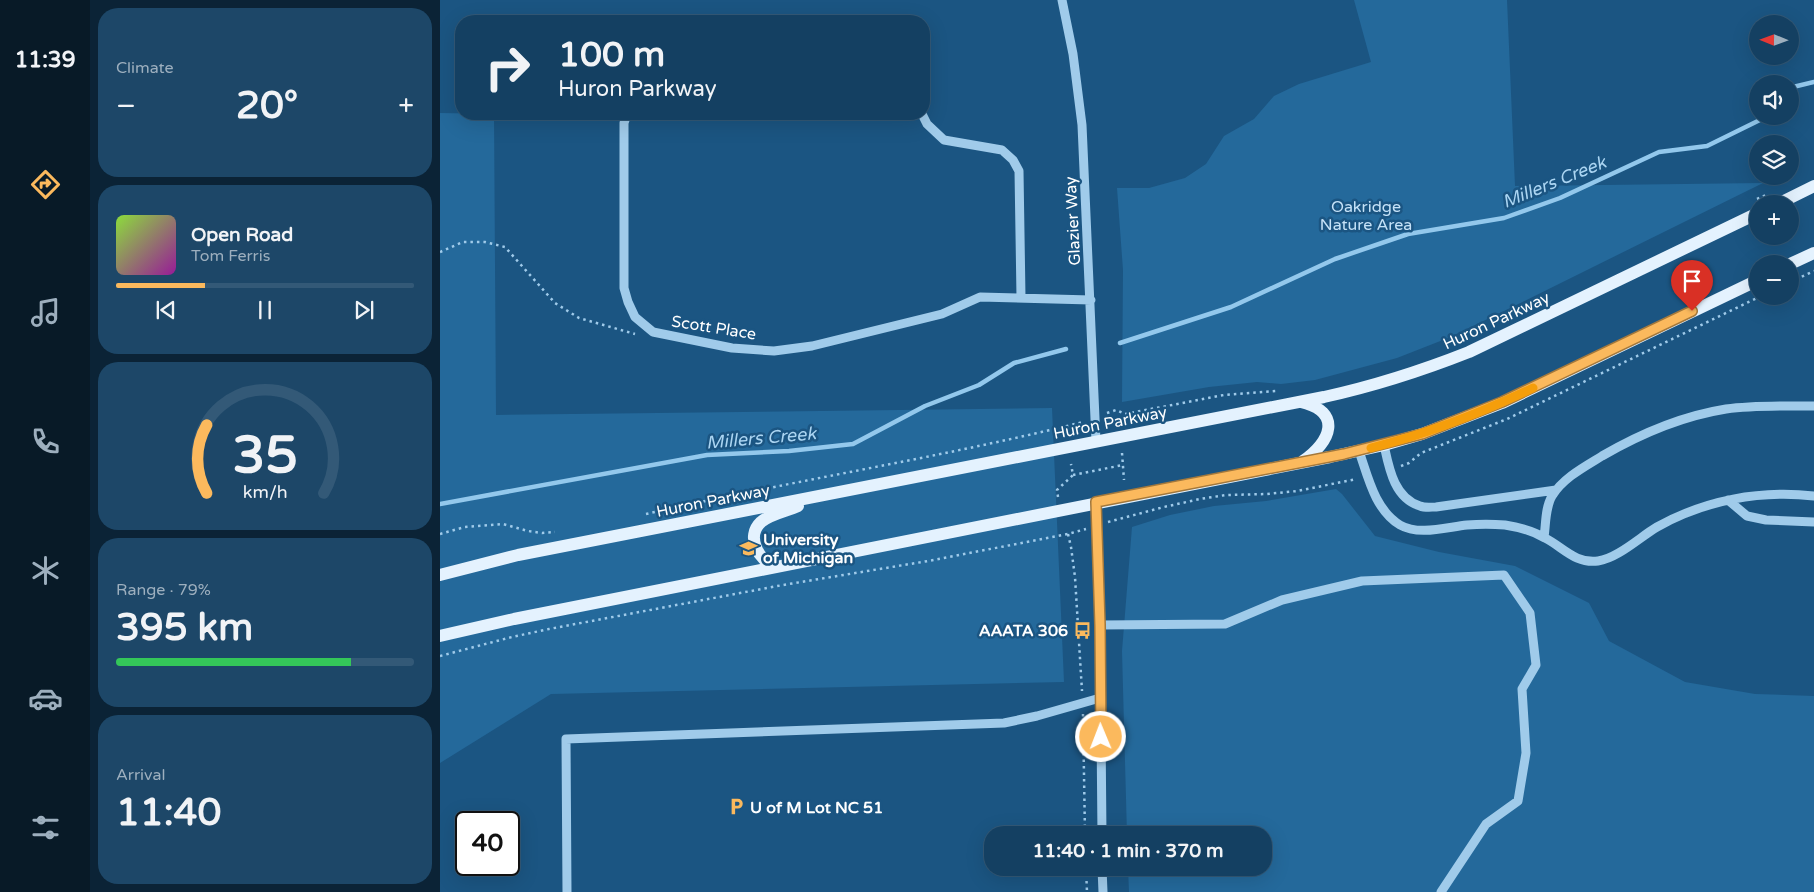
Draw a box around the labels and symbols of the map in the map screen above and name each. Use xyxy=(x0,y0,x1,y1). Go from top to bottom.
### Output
north arrow xyxy=(1749,15,1799,65)
water label: Millers Creek xyxy=(1499,151,1610,213)
street label: Glazier Way xyxy=(1061,175,1085,266)
park label: Oakridge Nature Area xyxy=(1320,197,1412,235)
pin xyxy=(1671,260,1713,311)
street label: Huron Parkway xyxy=(1440,287,1553,354)
street label: Scott Place xyxy=(670,311,758,345)
street label: Huron Parkway xyxy=(1052,402,1169,444)
water label: Millers Creek xyxy=(705,422,818,454)
street label: Huron Parkway xyxy=(655,480,772,522)
place label: University of Michigan xyxy=(763,530,853,568)
school or university icon: University of Michigan xyxy=(739,538,759,558)
bus stop icon: AAATA 306 xyxy=(1072,620,1092,640)
place label: AAATA 306 xyxy=(979,621,1068,641)
position arrow xyxy=(1074,710,1126,762)
parking icon: U of M Lot NC 51 xyxy=(726,797,746,817)
place label: U of M Lot NC 51 xyxy=(750,798,883,818)
speed limit sign: 40 xyxy=(455,811,520,876)

